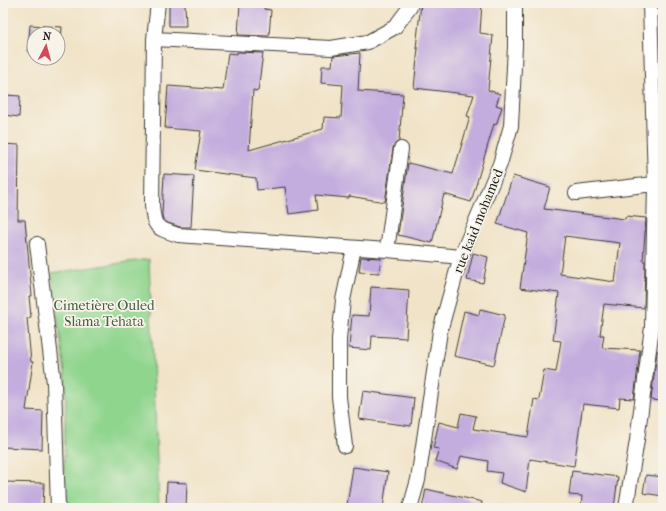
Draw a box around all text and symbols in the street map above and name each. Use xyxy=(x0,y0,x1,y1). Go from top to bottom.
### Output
north arrow xyxy=(26,26,66,66)
text: N xyxy=(42,30,52,44)
street label: rue kaid mohamed xyxy=(449,166,507,276)
park label: Cimetière Ouled Slama Tehata xyxy=(53,297,155,330)

